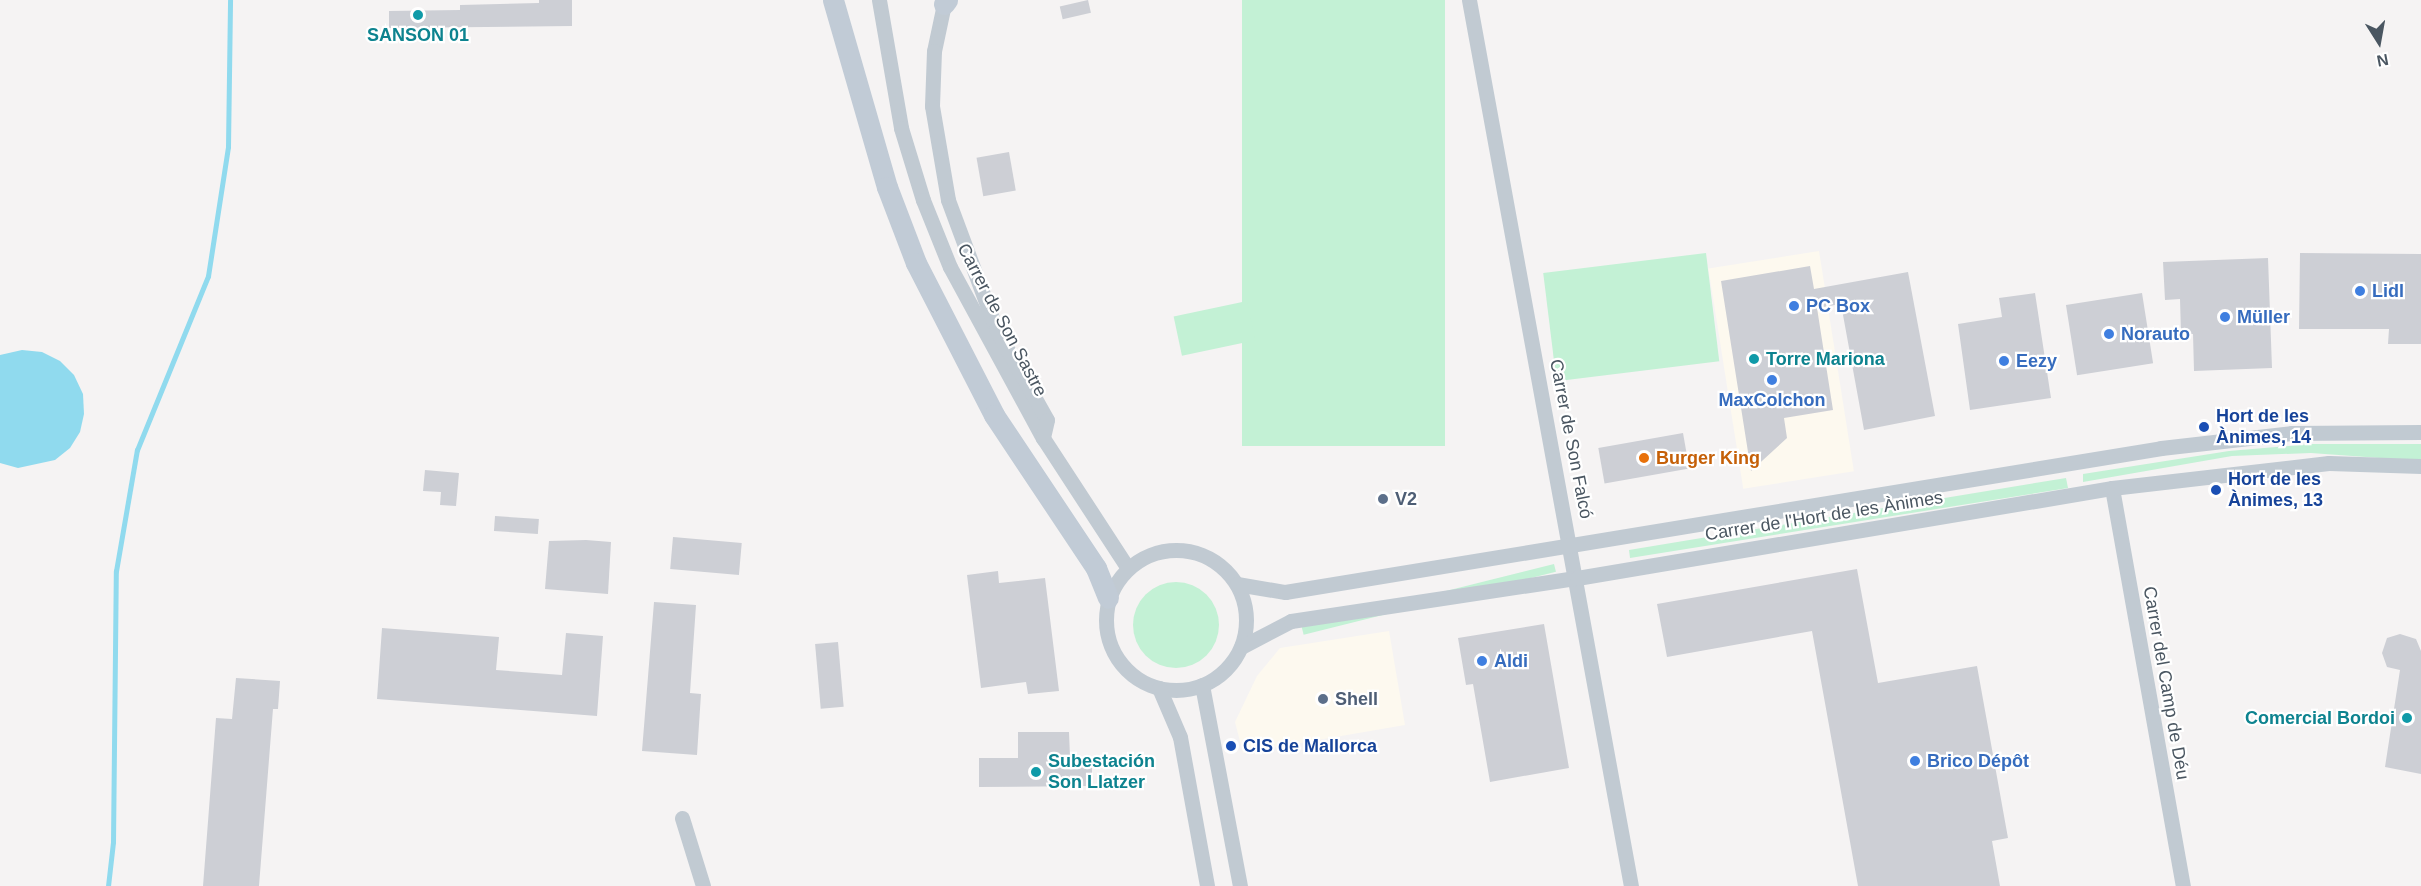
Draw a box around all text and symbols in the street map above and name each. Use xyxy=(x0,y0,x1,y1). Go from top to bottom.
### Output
marker: SANSON 01 xyxy=(411,8,425,22)
north arrow xyxy=(2349,12,2409,72)
place label: SANSON 01 xyxy=(367,24,469,46)
text: N xyxy=(2375,51,2390,70)
street label: Carrer de Son Sastre xyxy=(953,240,1051,400)
place label: Lidl xyxy=(2372,280,2404,302)
marker: Lidl xyxy=(2353,284,2367,298)
place label: PC Box xyxy=(1806,295,1870,317)
marker: PC Box xyxy=(1787,299,1801,313)
place label: Müller xyxy=(2237,306,2290,328)
marker: Müller xyxy=(2218,310,2232,324)
place label: Norauto xyxy=(2121,323,2190,345)
marker: Norauto xyxy=(2102,327,2116,341)
place label: Torre Mariona xyxy=(1766,348,1885,370)
place label: Eezy xyxy=(2016,350,2057,372)
marker: Torre Mariona xyxy=(1747,352,1761,366)
marker: Eezy xyxy=(1997,354,2011,368)
street label: Carrer de Son Falcó xyxy=(1545,357,1597,521)
marker: MaxColchon xyxy=(1765,373,1779,387)
place label: MaxColchon xyxy=(1718,389,1826,411)
place label: Hort de les Ànimes, 14 xyxy=(2216,406,2311,448)
marker: Hort de les Ànimes, 14 xyxy=(2197,420,2211,434)
place label: Burger King xyxy=(1656,447,1760,469)
marker: Burger King xyxy=(1637,451,1651,465)
place label: Hort de les Ànimes, 13 xyxy=(2228,469,2323,512)
marker: Hort de les Ànimes, 13 xyxy=(2209,483,2223,497)
street label: Carrer de l'Hort de les Ànimes xyxy=(1704,487,1944,545)
place label: V2 xyxy=(1395,488,1417,510)
marker: V2 xyxy=(1376,492,1390,506)
street label: Carrer del Camp de Déu xyxy=(2138,585,2194,781)
place label: Aldi xyxy=(1494,650,1528,672)
marker: Aldi xyxy=(1475,654,1489,668)
place label: Shell xyxy=(1335,688,1378,710)
marker: Shell xyxy=(1316,692,1330,706)
place label: Comercial Bordoi xyxy=(2245,707,2395,729)
marker: Comercial Bordoi xyxy=(2400,711,2414,725)
place label: CIS de Mallorca xyxy=(1243,735,1377,757)
marker: CIS de Mallorca xyxy=(1224,739,1238,753)
place label: Brico Dépôt xyxy=(1927,750,2029,772)
place label: Subestación Son Llatzer xyxy=(1048,751,1155,794)
marker: Brico Dépôt xyxy=(1908,754,1922,768)
marker: Subestación Son Llatzer xyxy=(1029,765,1043,779)

